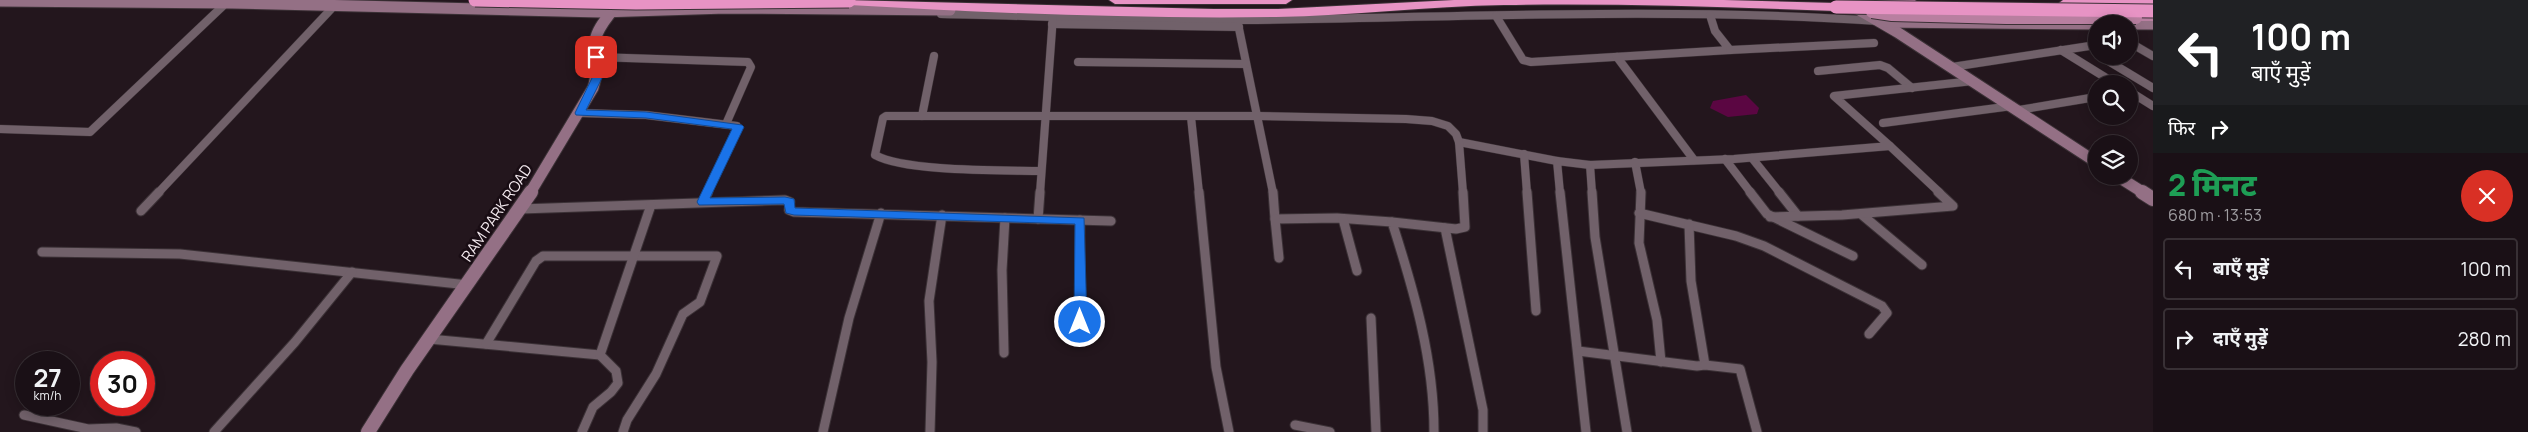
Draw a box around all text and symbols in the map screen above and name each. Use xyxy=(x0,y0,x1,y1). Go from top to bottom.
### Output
text: 100 m xyxy=(2251,13,2351,61)
map controls xyxy=(2088,15,2138,185)
button: sound xyxy=(2088,15,2138,65)
icon: left xyxy=(2168,20,2233,85)
pin xyxy=(575,36,617,78)
icon: arrive xyxy=(582,43,610,71)
text: बाएँ मुड़ें xyxy=(2251,58,2311,88)
button: search xyxy=(2088,75,2138,125)
text: फिर xyxy=(2168,115,2195,141)
icon: right xyxy=(2205,115,2233,143)
button: layers xyxy=(2088,135,2138,185)
street label: RAM PARK ROAD xyxy=(456,160,537,265)
text: 2 मिनट xyxy=(2168,164,2257,205)
button: close xyxy=(2461,170,2513,222)
text: 680 m · 13:53 xyxy=(2168,204,2262,226)
icon: left xyxy=(2170,255,2198,283)
text: बाएँ मुड़ें xyxy=(2213,255,2269,281)
text: 100 m xyxy=(2460,256,2511,282)
position arrow xyxy=(1053,295,1105,347)
icon: right xyxy=(2170,325,2198,353)
text: दाएँ मुड़ें xyxy=(2213,325,2268,351)
text: 280 m xyxy=(2458,326,2511,352)
speed limit sign: 30 xyxy=(90,351,155,416)
text: 27 xyxy=(33,360,62,395)
text: km/h xyxy=(34,387,61,404)

